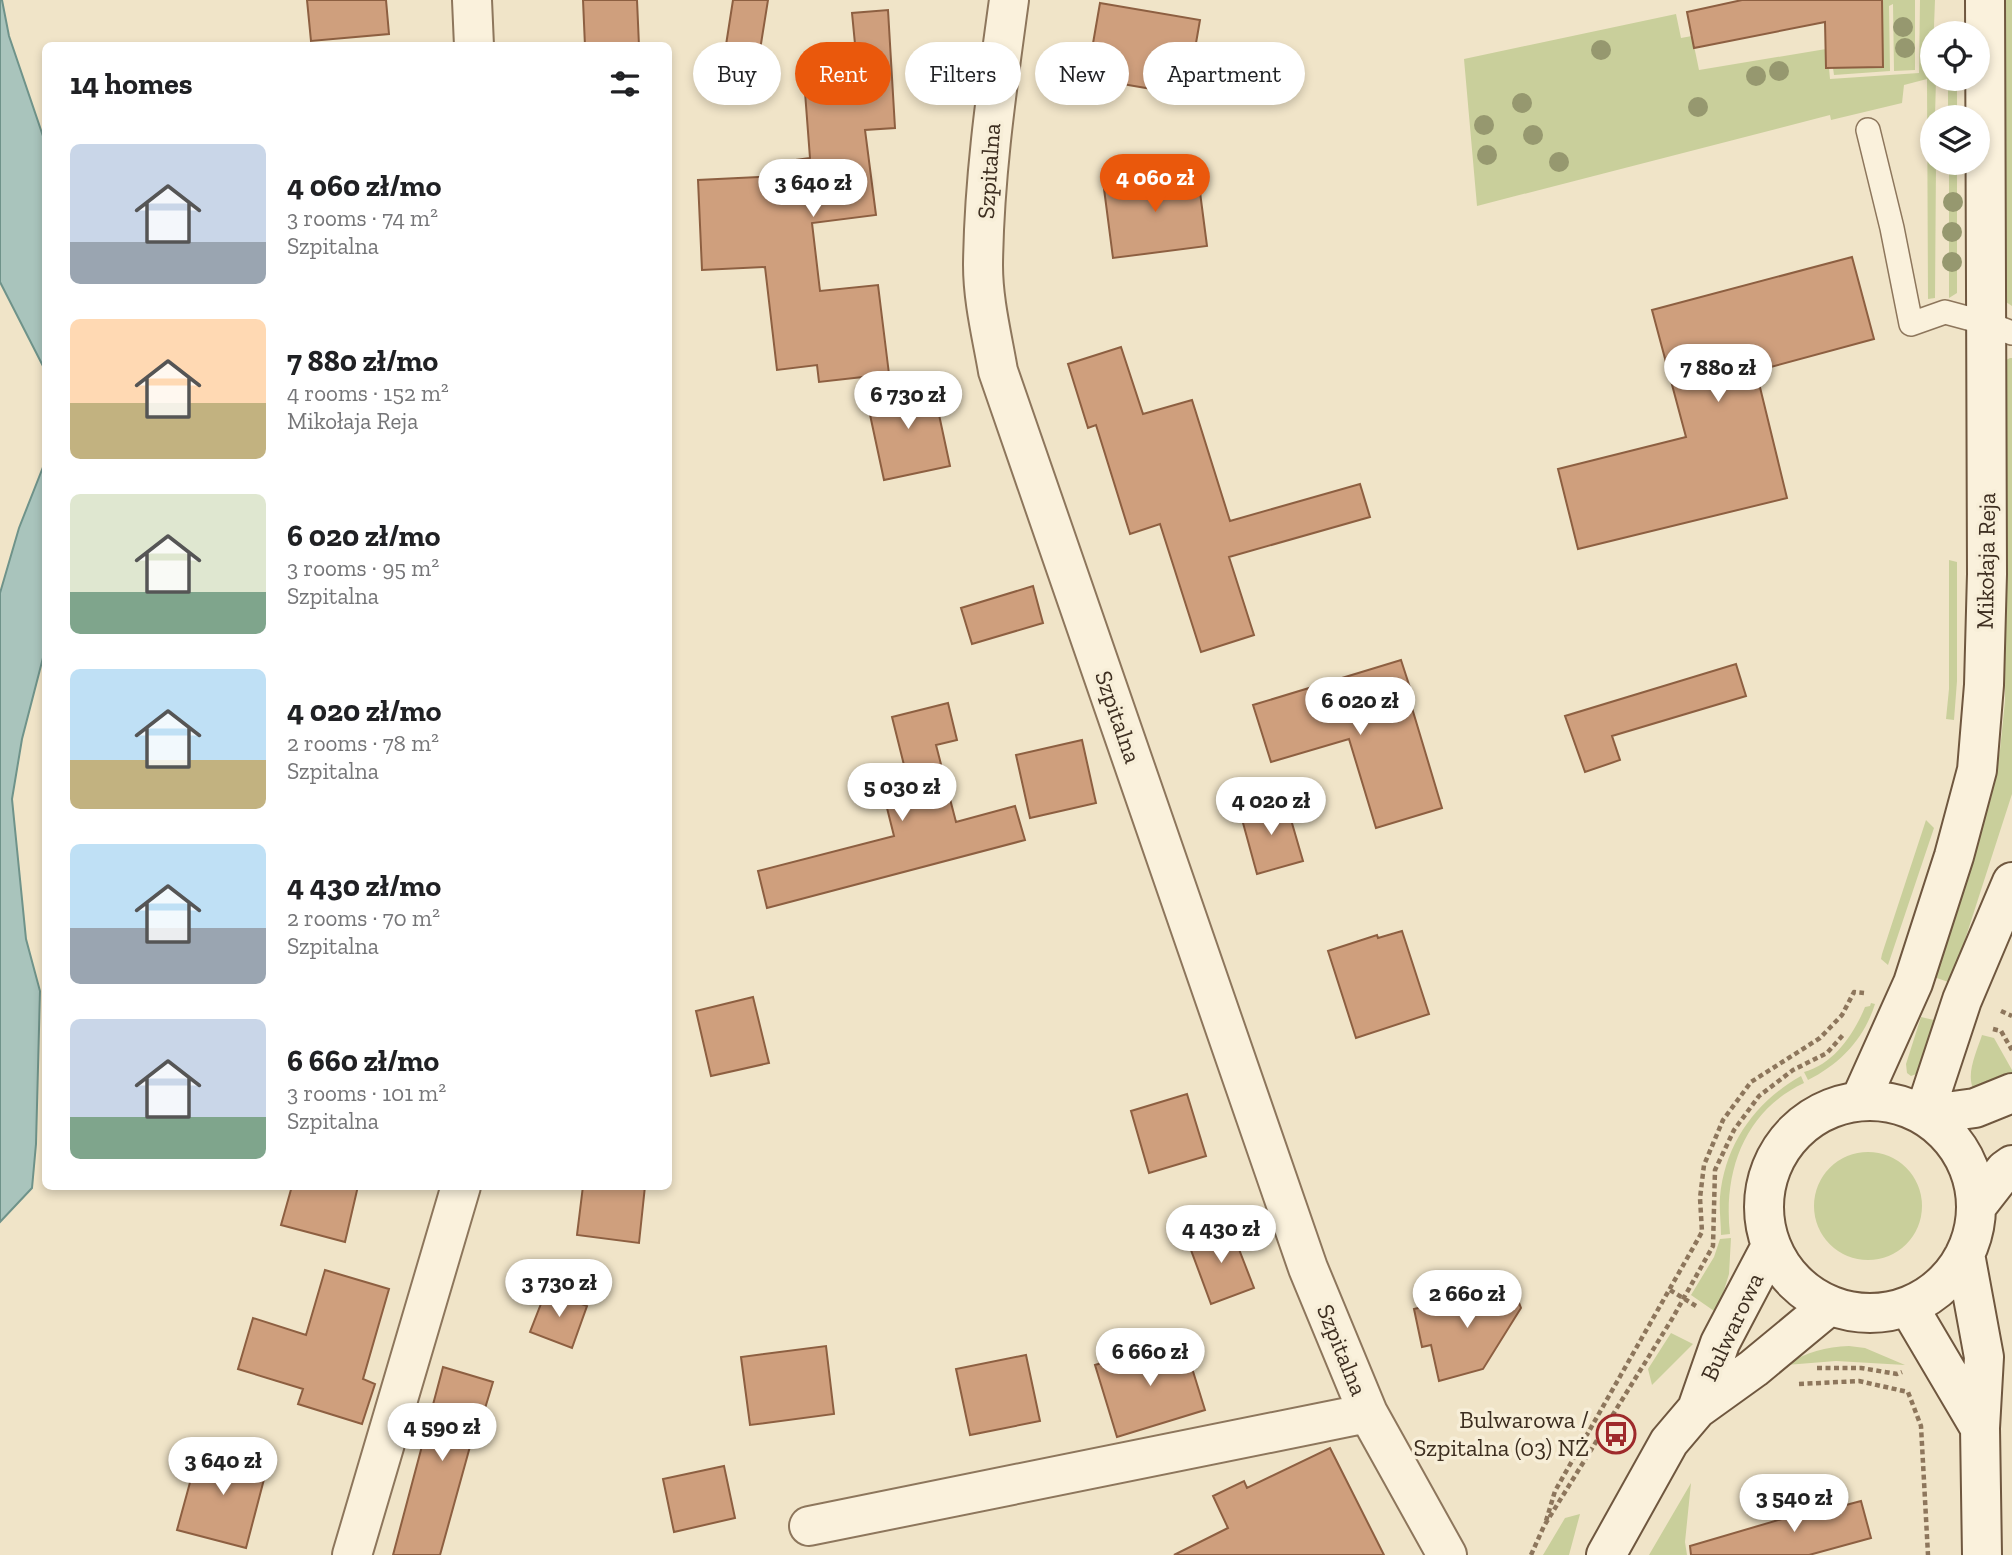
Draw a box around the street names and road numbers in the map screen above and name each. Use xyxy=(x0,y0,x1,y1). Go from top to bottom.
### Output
street label: Szpitalna xyxy=(971,122,1006,220)
street label: Mikołaja Reja xyxy=(1970,492,2001,630)
street label: Szpitalna xyxy=(1089,667,1148,767)
street label: Bulwarowa xyxy=(1694,1268,1769,1386)
street label: Szpitalna xyxy=(1311,1300,1374,1400)

